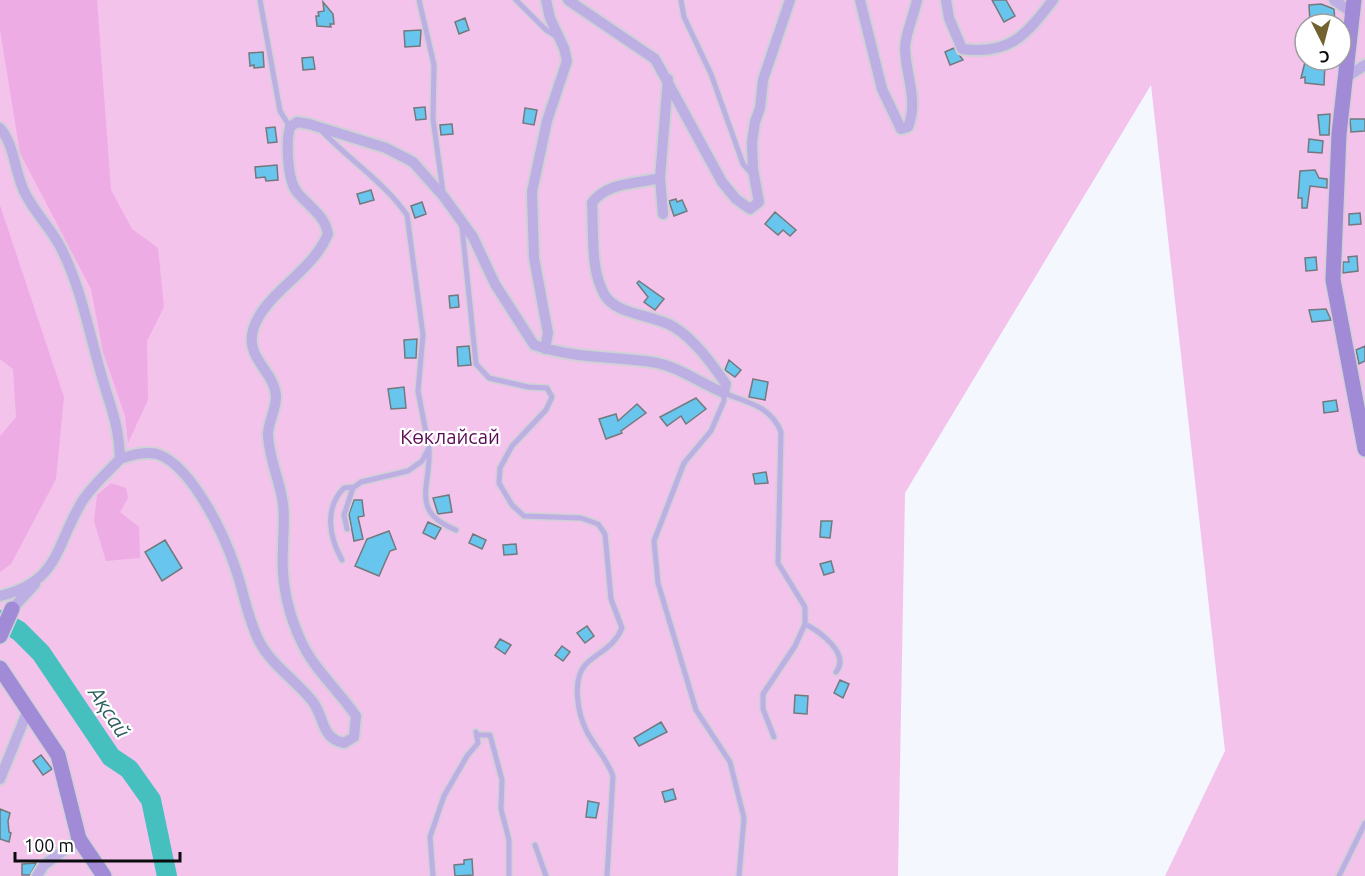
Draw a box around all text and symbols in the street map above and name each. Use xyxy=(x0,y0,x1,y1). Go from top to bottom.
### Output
north arrow xyxy=(1293,12,1353,72)
text: С xyxy=(1319,47,1331,66)
park label: Көклайсай xyxy=(400,425,500,448)
water label: Ақсай xyxy=(84,681,136,742)
scale bar xyxy=(15,825,180,863)
text: 100 m xyxy=(24,835,74,855)

